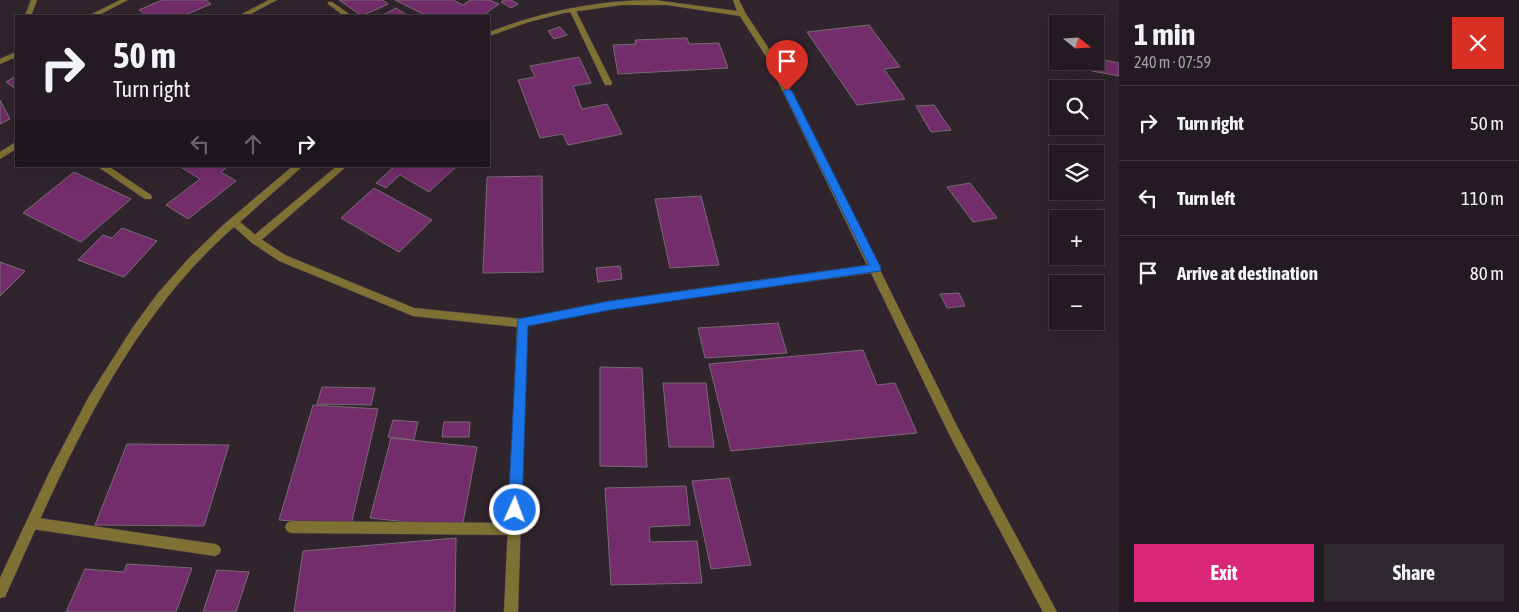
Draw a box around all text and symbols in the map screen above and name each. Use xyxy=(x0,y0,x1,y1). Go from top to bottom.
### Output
north arrow xyxy=(1049,15,1104,70)
map controls xyxy=(1049,15,1104,330)
text: 1 min xyxy=(1134,17,1195,51)
button: close xyxy=(1452,17,1504,69)
icon: right xyxy=(30,35,95,100)
text: 50 m xyxy=(113,35,176,75)
pin xyxy=(766,40,808,91)
icon: arrive xyxy=(773,47,801,75)
text: 240 m · 07:59 xyxy=(1134,53,1211,71)
text: Turn right xyxy=(113,76,190,102)
button: search xyxy=(1049,80,1104,135)
icon: right xyxy=(1134,109,1162,137)
text: Turn right xyxy=(1177,112,1244,134)
text: 50 m xyxy=(1470,112,1504,134)
icon: left xyxy=(186,130,214,158)
icon: ahead xyxy=(239,130,267,158)
icon: right xyxy=(292,130,320,158)
button: layers xyxy=(1049,145,1104,200)
icon: left xyxy=(1134,184,1162,212)
text: Turn left xyxy=(1177,187,1235,209)
text: 110 m xyxy=(1461,187,1504,209)
button: + xyxy=(1049,210,1104,265)
icon: arrive xyxy=(1134,259,1162,287)
text: Arrive at destination xyxy=(1177,262,1318,284)
text: 80 m xyxy=(1470,262,1504,284)
button: − xyxy=(1049,275,1104,330)
position arrow xyxy=(488,483,540,535)
button: Exit xyxy=(1134,544,1314,602)
button: Share xyxy=(1324,544,1504,602)

